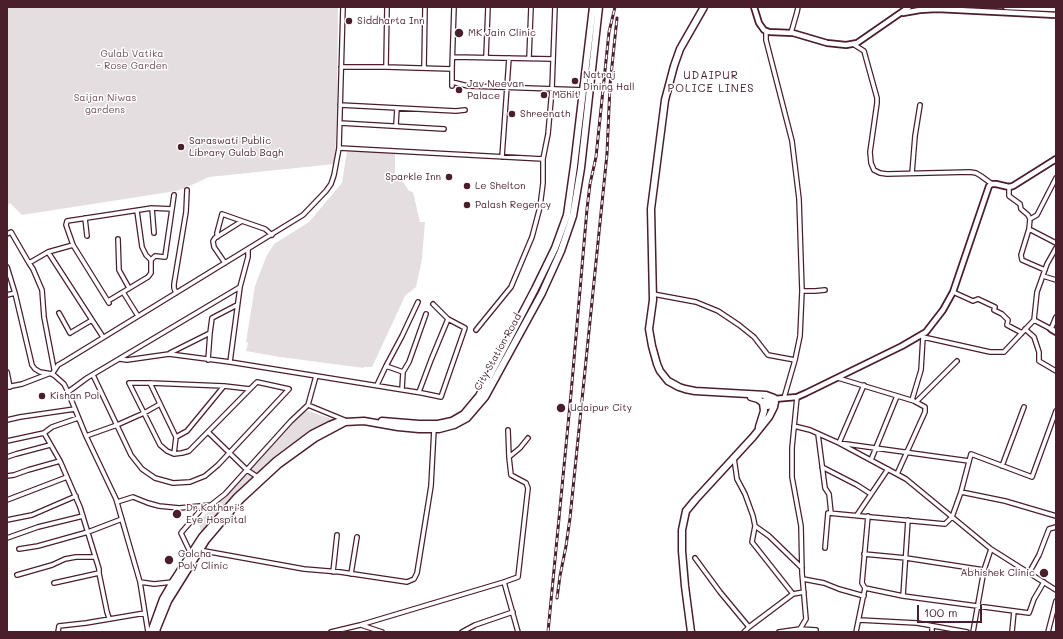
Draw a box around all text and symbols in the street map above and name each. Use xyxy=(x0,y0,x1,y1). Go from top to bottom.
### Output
place label: Siddharta Inn xyxy=(357,15,425,27)
marker: Siddharta Inn xyxy=(344,16,354,26)
marker: MK Jain Clinic xyxy=(453,27,465,39)
place label: MK Jain Clinic xyxy=(468,27,536,39)
park label: Gulab Vatika - Rose Garden xyxy=(97,48,167,72)
place label: Natraj Dining Hall xyxy=(583,69,634,92)
district label: UDAIPUR POLICE LINES xyxy=(668,69,754,95)
marker: Natraj Dining Hall xyxy=(570,76,580,86)
place label: Jav Neevan Palace xyxy=(467,78,524,102)
marker: Jav Neevan Palace xyxy=(454,85,464,95)
place label: Mohit xyxy=(552,89,579,101)
marker: Mohit xyxy=(539,90,549,100)
park label: Saijan Niwas gardens xyxy=(74,92,136,116)
place label: Shreenath xyxy=(520,108,570,120)
marker: Shreenath xyxy=(507,109,517,119)
place label: Saraswati Public Library Gulab Bagh xyxy=(189,135,283,158)
marker: Saraswati Public Library Gulab Bagh xyxy=(176,142,186,152)
place label: Sparkle Inn xyxy=(385,171,441,183)
marker: Sparkle Inn xyxy=(444,172,454,182)
place label: Le Shelton xyxy=(475,180,525,192)
marker: Le Shelton xyxy=(462,181,472,191)
place label: Palash Regency xyxy=(475,199,551,211)
marker: Palash Regency xyxy=(462,200,472,210)
street label: City Station Road xyxy=(472,311,524,393)
place label: Kishan Pol xyxy=(50,390,99,402)
marker: Kishan Pol xyxy=(37,391,47,401)
marker: Udaipur City xyxy=(555,402,567,414)
place label: Udaipur City xyxy=(570,402,632,414)
place label: Dr.Kothari's Eye Hospital xyxy=(186,502,247,526)
marker: Dr.Kothari's Eye Hospital xyxy=(171,508,183,520)
place label: Golcha Poly Clinic xyxy=(178,548,228,572)
marker: Golcha Poly Clinic xyxy=(163,554,175,566)
place label: Abhishek Clinic xyxy=(961,567,1035,579)
marker: Abhishek Clinic xyxy=(1038,567,1050,579)
scale bar xyxy=(919,597,984,623)
text: 100 m xyxy=(924,604,958,620)

